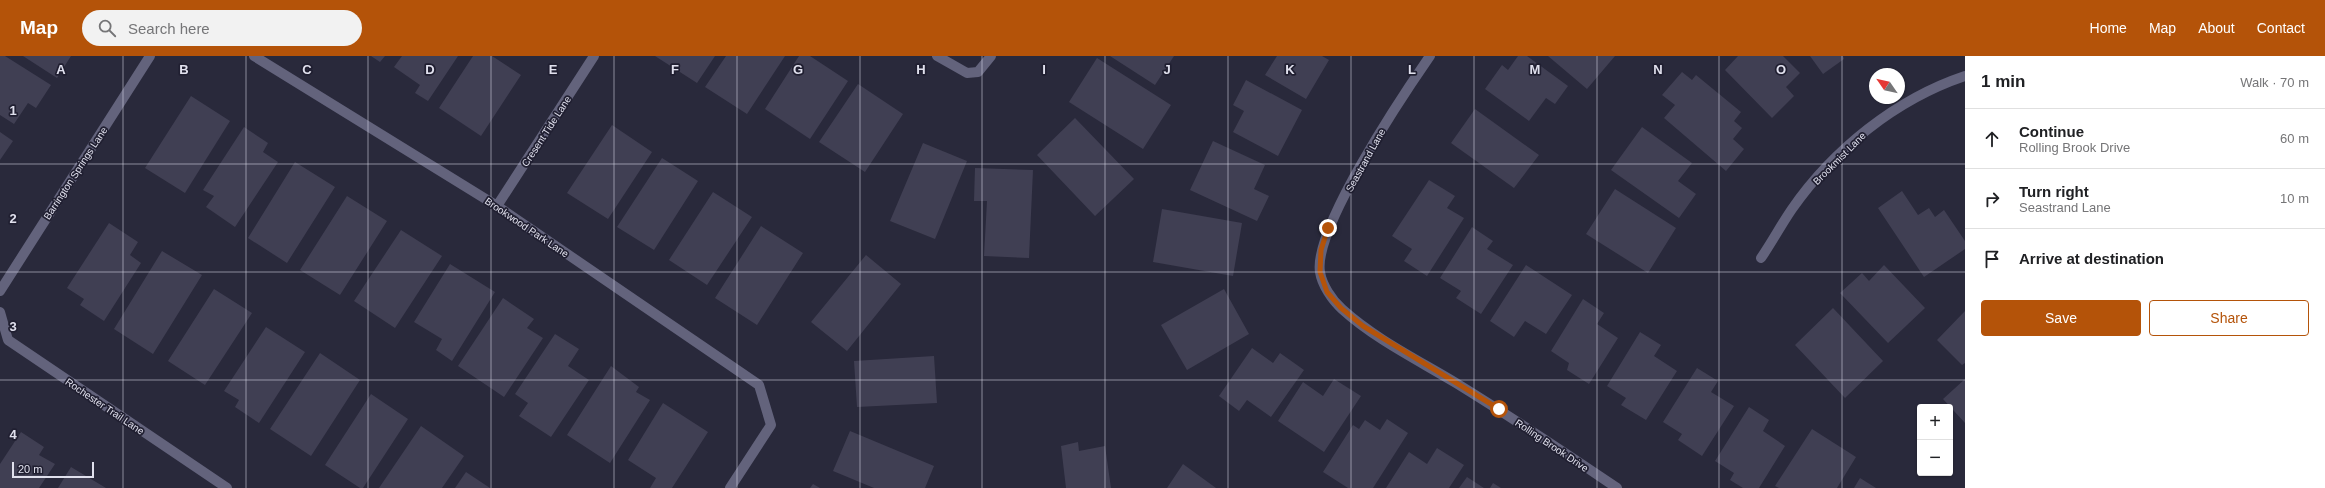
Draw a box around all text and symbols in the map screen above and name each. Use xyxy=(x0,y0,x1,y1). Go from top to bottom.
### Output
search box xyxy=(82,10,362,46)
text: Map xyxy=(20,17,58,38)
icon: search xyxy=(96,17,118,39)
text: Search here xyxy=(128,20,210,37)
text: Home xyxy=(2090,20,2127,36)
text: Map xyxy=(2149,20,2176,36)
text: About xyxy=(2198,20,2235,36)
text: Contact xyxy=(2257,20,2305,36)
text: A xyxy=(56,62,66,77)
text: B xyxy=(179,62,189,77)
text: C xyxy=(302,62,312,77)
text: D xyxy=(425,62,435,77)
text: E xyxy=(549,62,558,77)
text: F xyxy=(671,62,679,77)
text: G xyxy=(793,62,803,77)
text: H xyxy=(916,62,926,77)
text: I xyxy=(1042,62,1046,77)
text: J xyxy=(1163,62,1171,77)
text: K xyxy=(1285,62,1295,77)
text: L xyxy=(1408,62,1416,77)
text: M xyxy=(1530,62,1540,77)
text: N xyxy=(1653,62,1663,77)
text: O xyxy=(1776,62,1786,77)
north arrow xyxy=(1869,68,1905,104)
text: 1 min xyxy=(1981,72,2025,91)
text: Walk · 70 m xyxy=(2240,75,2309,90)
street label: Cresent Tide Lane xyxy=(520,94,574,169)
text: 1 xyxy=(9,103,17,118)
text: Continue xyxy=(2019,123,2084,140)
street label: Barrington Springs Lane xyxy=(41,125,110,221)
street label: Seastrand Lane xyxy=(1344,126,1388,194)
icon: ahead xyxy=(1981,128,2003,150)
street label: Brookmist Lane xyxy=(1811,130,1868,187)
text: 60 m xyxy=(2280,131,2309,146)
text: Rolling Brook Drive xyxy=(2019,140,2130,155)
text: Turn right xyxy=(2019,183,2089,200)
icon: right xyxy=(1981,188,2003,210)
text: 10 m xyxy=(2280,191,2309,206)
street label: Brookwood Park Lane xyxy=(483,195,571,260)
text: Seastrand Lane xyxy=(2019,200,2111,215)
text: 2 xyxy=(9,211,17,226)
route end xyxy=(1319,219,1337,237)
icon: arrive xyxy=(1981,248,2003,270)
text: Arrive at destination xyxy=(2019,250,2164,267)
button: Save xyxy=(1981,300,2141,336)
button: Share xyxy=(2149,300,2309,336)
text: 3 xyxy=(9,319,17,334)
street label: Rochester Trail Lane xyxy=(63,376,146,437)
route start xyxy=(1490,400,1508,418)
map controls xyxy=(1917,404,1953,476)
button: + xyxy=(1917,404,1953,440)
street label: Rolling Brook Drive xyxy=(1513,417,1591,474)
text: 4 xyxy=(9,427,17,442)
button: − xyxy=(1917,440,1953,476)
scale bar xyxy=(12,460,94,479)
text: 20 m xyxy=(18,463,42,475)

